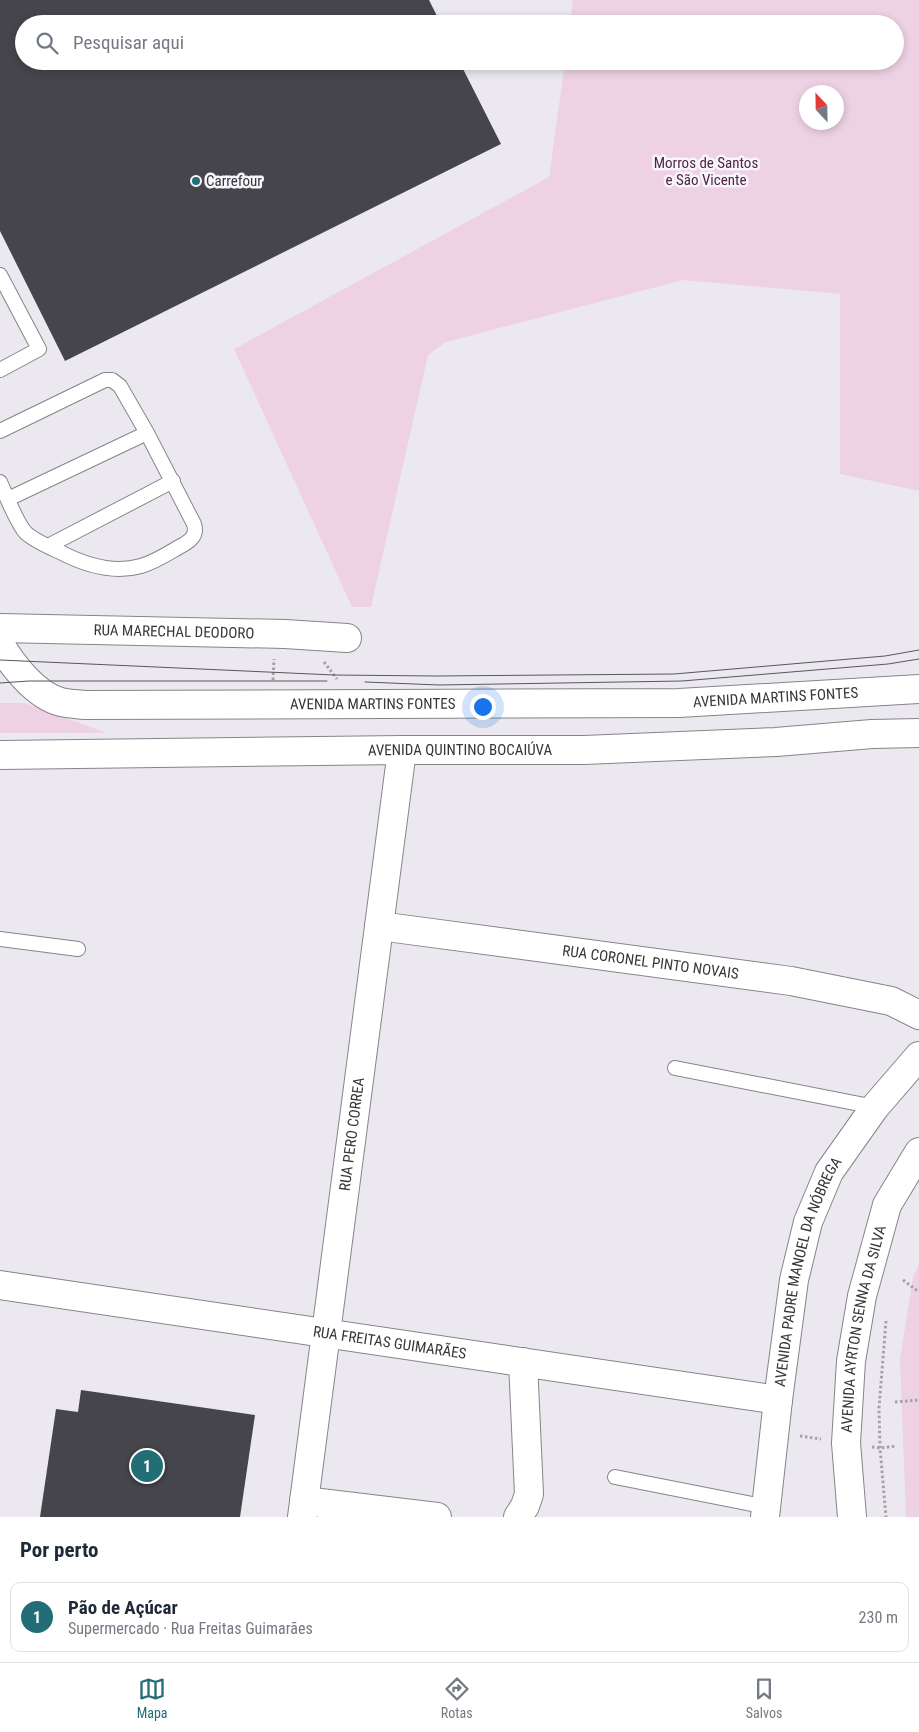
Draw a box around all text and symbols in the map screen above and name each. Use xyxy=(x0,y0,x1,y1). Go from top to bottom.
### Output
search box xyxy=(15,15,904,70)
icon: search xyxy=(33,29,61,57)
text: Pesquisar aqui xyxy=(73,31,184,54)
north arrow xyxy=(799,85,844,130)
park label: Morros de Santos e São Vicente xyxy=(654,154,758,189)
place label: Carrefour xyxy=(206,172,262,190)
marker: Carrefour xyxy=(190,175,202,187)
street label: RUA MARECHAL DEODORO xyxy=(93,621,255,642)
street label: AVENIDA MARTINS FONTES xyxy=(692,684,859,711)
your location xyxy=(470,694,496,720)
street label: AVENIDA MARTINS FONTES xyxy=(290,695,456,713)
street label: AVENIDA QUINTINO BOCAIÚVA xyxy=(368,741,552,759)
street label: RUA CORONEL PINTO NOVAIS xyxy=(561,942,740,983)
street label: RUA PERO CORREA xyxy=(336,1076,368,1192)
street label: AVENIDA PADRE MANOEL DA NÓBREGA xyxy=(771,1153,846,1388)
street label: AVENIDA AYRTON SENNA DA SILVA xyxy=(838,1223,890,1433)
street label: RUA FREITAS GUIMARÃES xyxy=(312,1322,468,1363)
pin: 1 xyxy=(131,1447,163,1485)
text: Por perto xyxy=(20,1538,99,1562)
text: Pão de Açúcar xyxy=(68,1596,178,1619)
text: 1 xyxy=(33,1608,41,1627)
text: 230 m xyxy=(859,1608,898,1627)
text: Supermercado · Rua Freitas Guimarães xyxy=(68,1619,313,1638)
tab: Mapa xyxy=(137,1675,168,1721)
tab: Rotas xyxy=(441,1675,473,1721)
tab: Salvos xyxy=(746,1675,782,1721)

